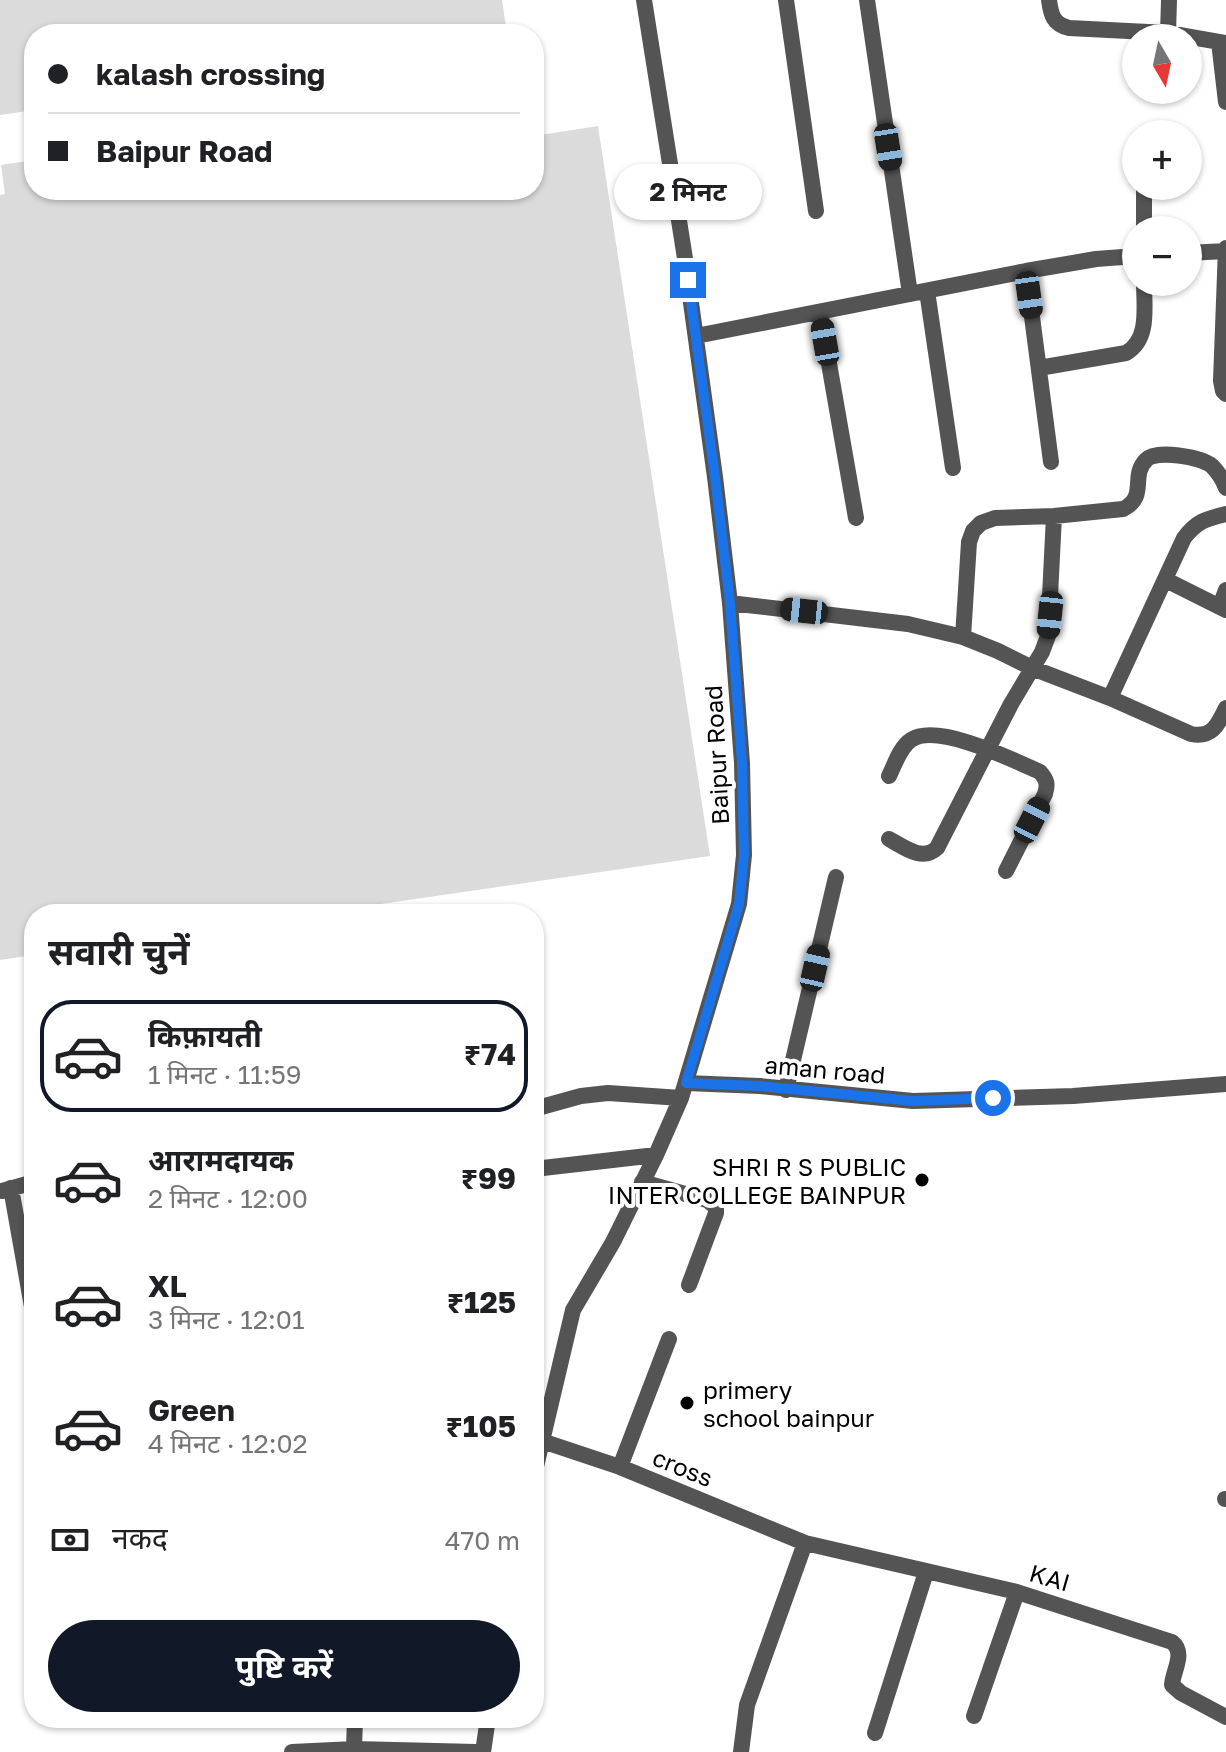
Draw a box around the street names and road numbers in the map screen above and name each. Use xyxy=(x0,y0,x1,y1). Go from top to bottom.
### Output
street label: Baipur Road xyxy=(698,685,734,825)
street label: aman road xyxy=(763,1049,887,1089)
street label: cross xyxy=(649,1442,717,1492)
street label: KAI xyxy=(1026,1557,1074,1597)

